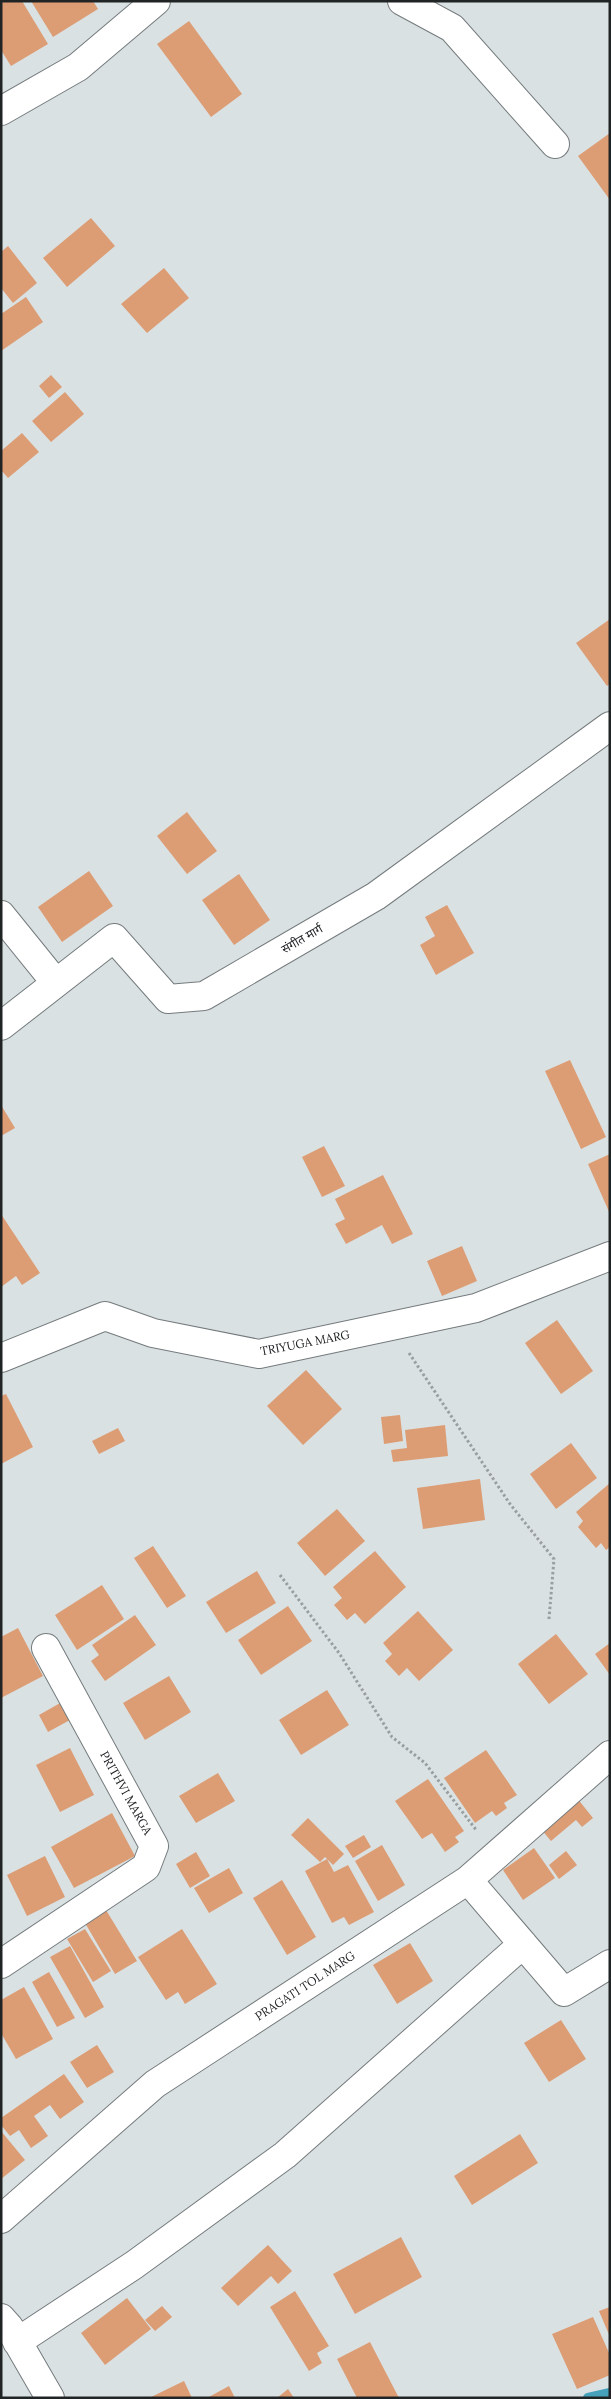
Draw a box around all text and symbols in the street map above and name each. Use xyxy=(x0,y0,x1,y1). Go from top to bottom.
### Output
street label: संगीत मार्ग xyxy=(279,920,326,956)
street label: TRIYUGA MARG xyxy=(259,1326,351,1359)
street label: PRITHVI MARGA xyxy=(97,1748,156,1838)
street label: PRAGATI TOL MARG xyxy=(252,1948,358,2024)

